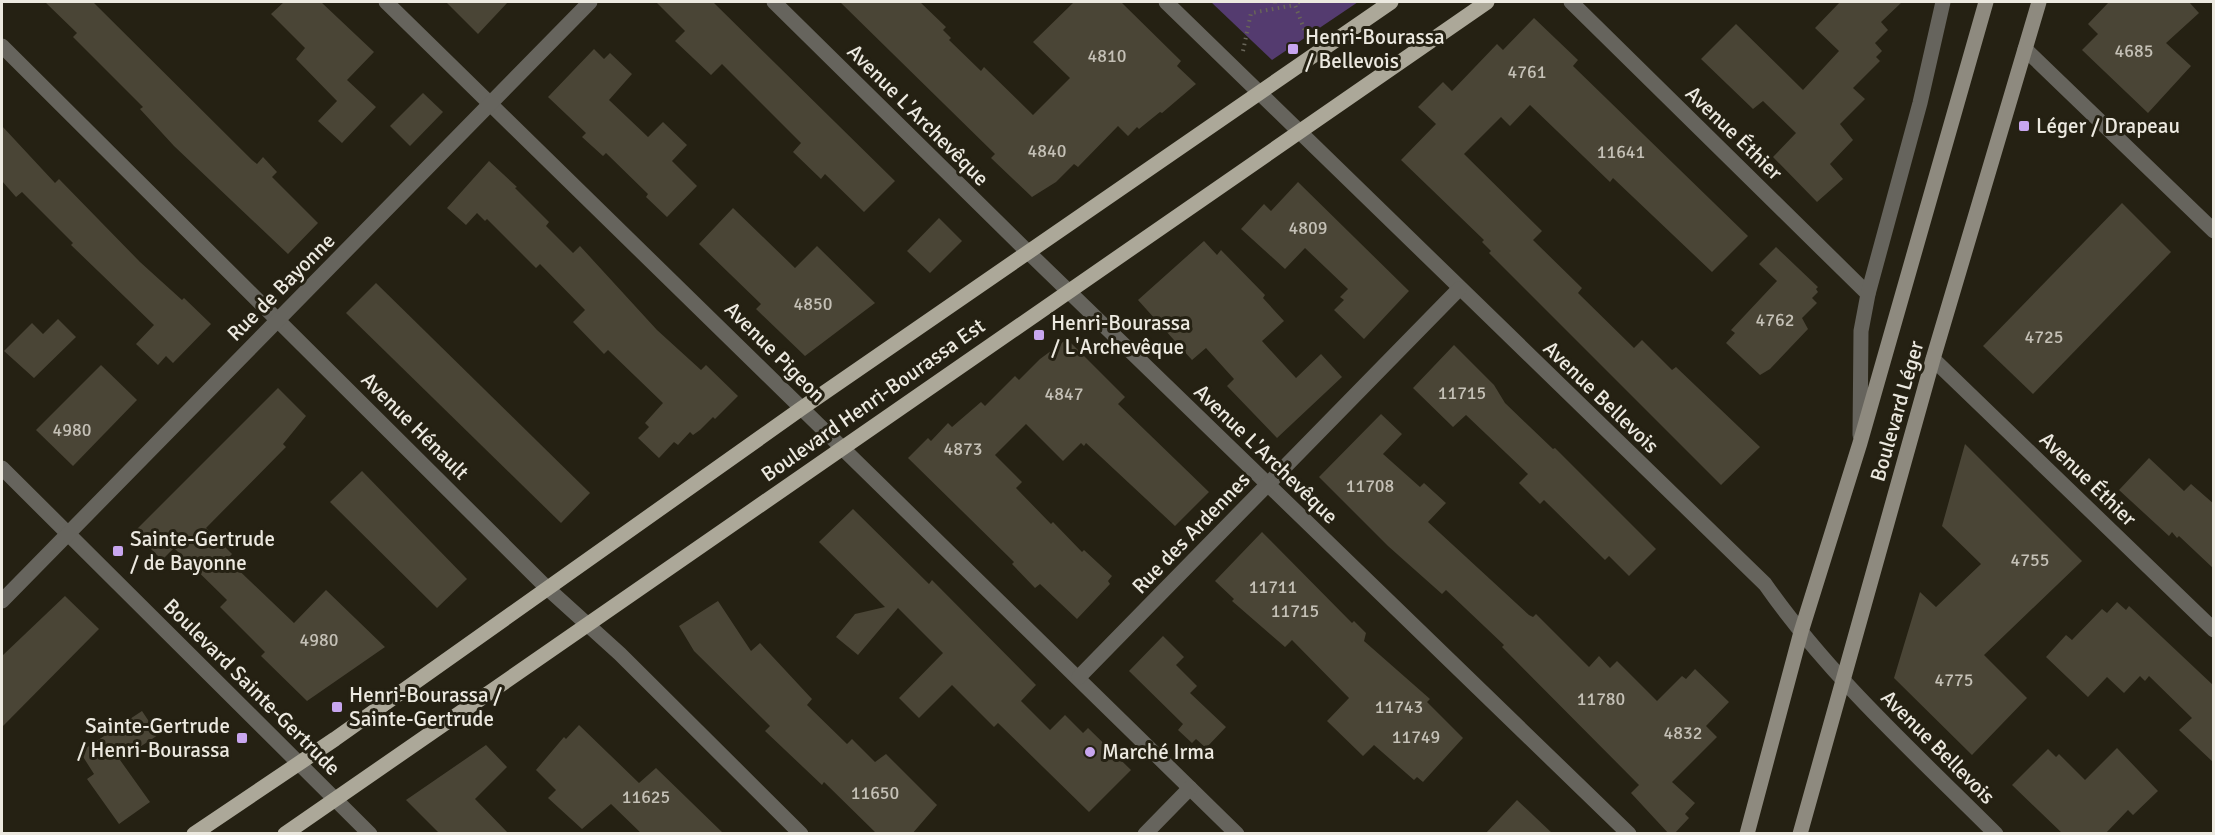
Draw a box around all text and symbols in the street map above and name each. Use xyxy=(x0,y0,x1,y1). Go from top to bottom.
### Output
place label: Henri-Bourassa / Bellevois xyxy=(1305,24,1445,74)
street label: Avenue L'Archevêque xyxy=(842,39,994,191)
house number: 4685 xyxy=(2115,40,2153,62)
marker: Henri-Bourassa / Bellevois xyxy=(1286,42,1300,56)
house number: 4810 xyxy=(1088,45,1126,67)
house number: 4761 xyxy=(1508,61,1546,83)
street label: Avenue Éthier xyxy=(1680,80,1788,186)
place label: Léger / Drapeau xyxy=(2036,113,2180,139)
marker: Léger / Drapeau xyxy=(2017,119,2031,133)
house number: 4840 xyxy=(1028,140,1066,162)
house number: 11641 xyxy=(1597,141,1645,163)
house number: 4809 xyxy=(1289,217,1327,239)
street label: Rue de Bayonne xyxy=(222,228,340,346)
house number: 4850 xyxy=(794,293,832,315)
street label: Avenue Pigeon xyxy=(719,296,831,408)
house number: 4762 xyxy=(1756,309,1794,331)
place label: Henri-Bourassa / L'Archevêque xyxy=(1051,310,1191,360)
street label: Boulevard Henri-Bourassa Est xyxy=(756,313,990,487)
house number: 4725 xyxy=(2025,326,2063,348)
marker: Henri-Bourassa / L'Archevêque xyxy=(1032,328,1046,342)
street label: Avenue Bellevois xyxy=(1538,335,1664,459)
street label: Boulevard Léger xyxy=(1865,337,1930,484)
street label: Avenue Hénault xyxy=(356,367,474,485)
street label: Avenue L'Archevêque xyxy=(1189,379,1343,529)
house number: 11715 xyxy=(1438,382,1486,404)
house number: 4847 xyxy=(1045,383,1083,405)
house number: 4980 xyxy=(53,419,91,441)
street label: Avenue Éthier xyxy=(2034,426,2142,532)
house number: 4873 xyxy=(944,438,982,460)
street label: Rue des Ardennes xyxy=(1126,467,1256,599)
house number: 11708 xyxy=(1346,475,1394,497)
place label: Sainte-Gertrude / de Bayonne xyxy=(130,526,275,576)
marker: Sainte-Gertrude / de Bayonne xyxy=(111,544,125,558)
house number: 4755 xyxy=(2011,549,2049,571)
house number: 11711 xyxy=(1249,576,1297,598)
street label: Boulevard Sainte-Gertrude xyxy=(158,593,346,781)
house number: 11715 xyxy=(1271,600,1319,622)
house number: 4980 xyxy=(300,629,338,651)
house number: 4775 xyxy=(1935,669,1973,691)
place label: Henri-Bourassa / Sainte-Gertrude xyxy=(349,682,502,732)
street label: Avenue Bellevois xyxy=(1876,685,2000,809)
house number: 11780 xyxy=(1577,688,1625,710)
house number: 11743 xyxy=(1375,696,1423,718)
marker: Henri-Bourassa / Sainte-Gertrude xyxy=(330,700,344,714)
place label: Sainte-Gertrude / Henri-Bourassa xyxy=(77,713,230,763)
house number: 4832 xyxy=(1664,722,1702,744)
house number: 11749 xyxy=(1392,726,1440,748)
marker: Sainte-Gertrude / Henri-Bourassa xyxy=(235,731,249,745)
place label: Marché Irma xyxy=(1102,739,1215,765)
marker: Marché Irma xyxy=(1083,745,1097,759)
house number: 11650 xyxy=(851,782,899,804)
house number: 11625 xyxy=(622,786,670,808)

